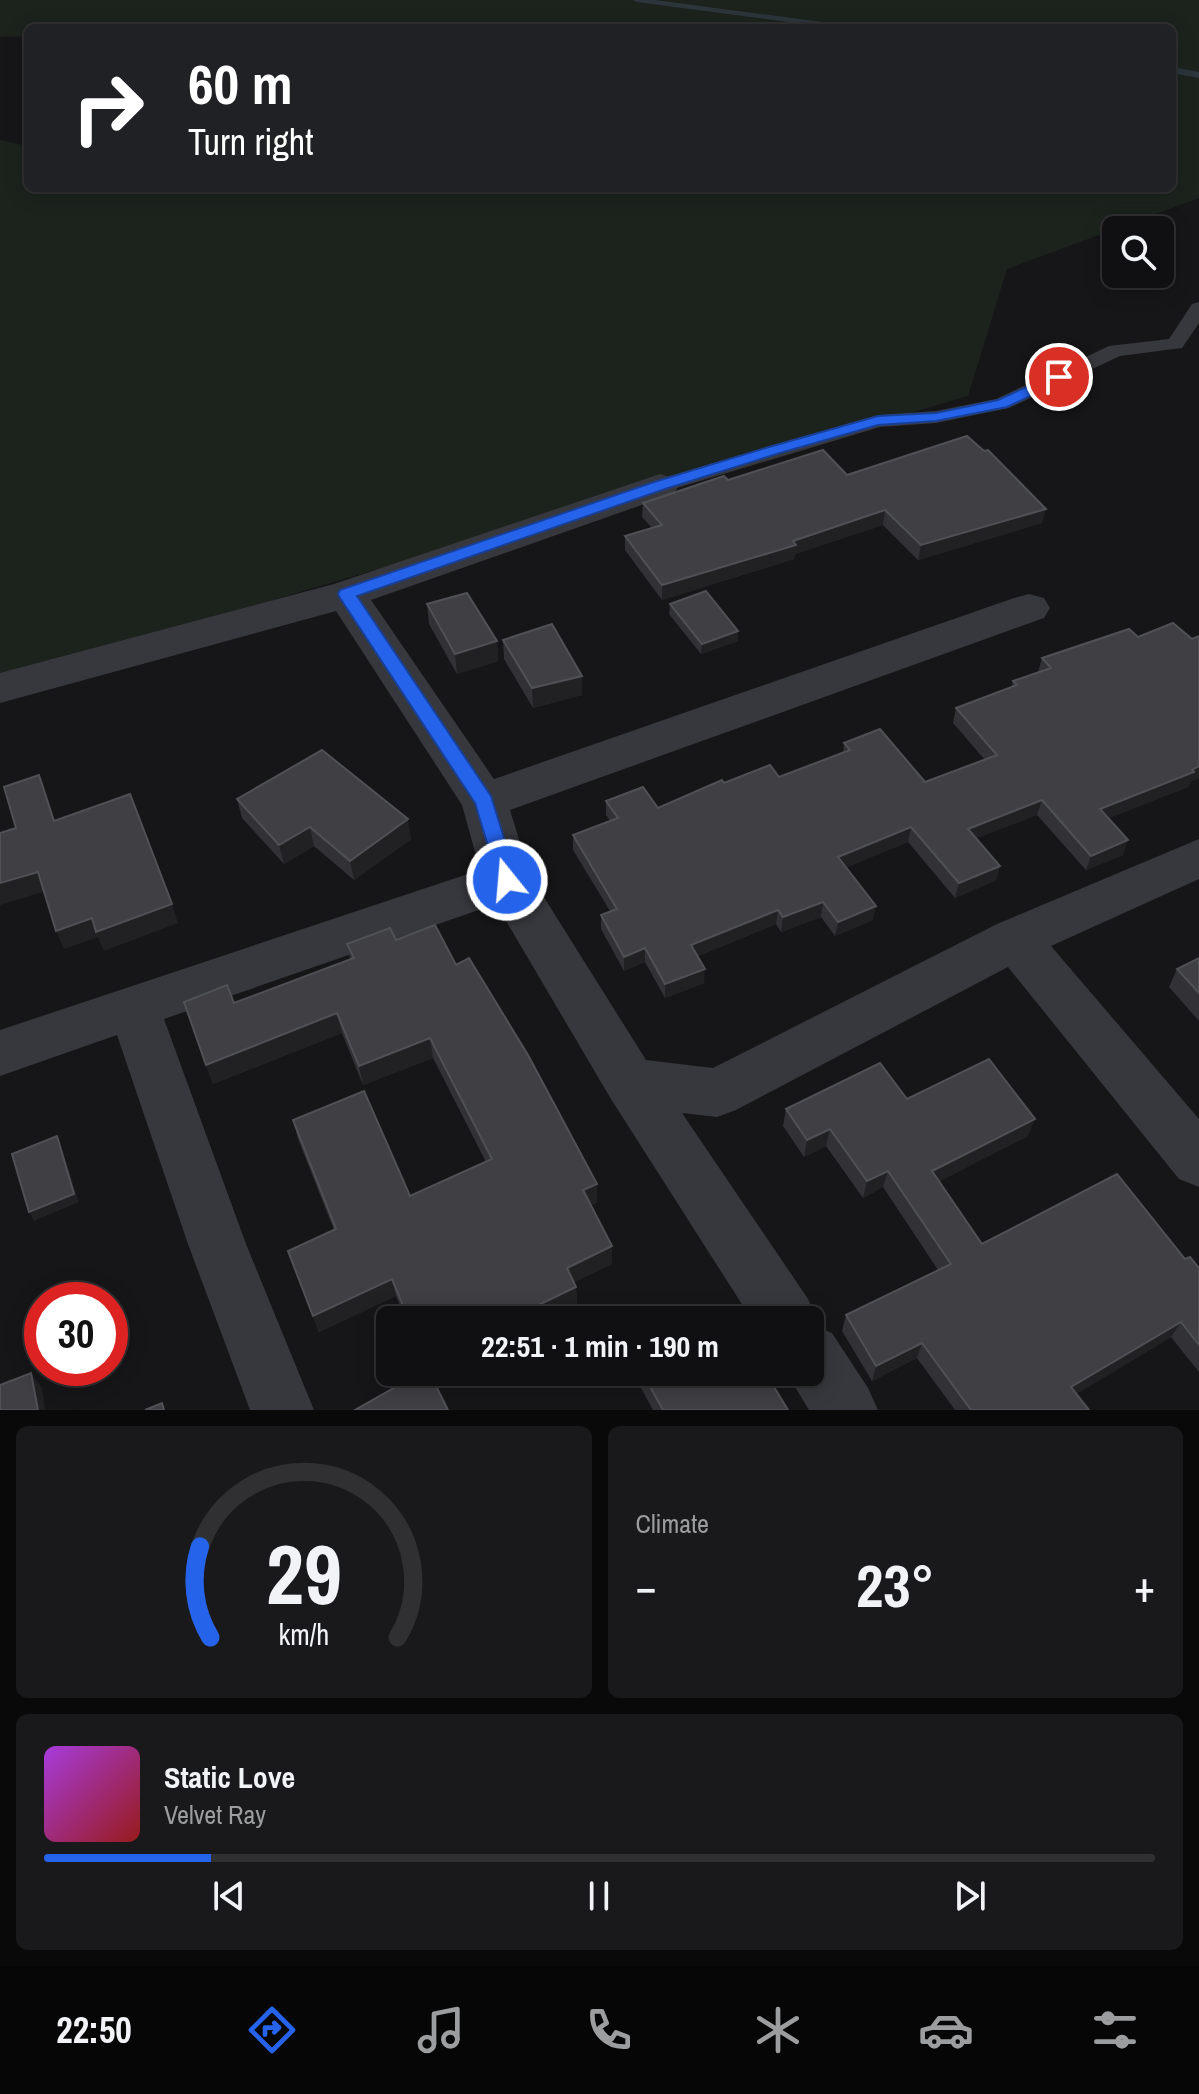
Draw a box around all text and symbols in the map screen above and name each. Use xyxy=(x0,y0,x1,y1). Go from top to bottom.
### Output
text: 60 m xyxy=(188,46,293,121)
icon: right xyxy=(56,56,160,160)
text: Turn right xyxy=(188,118,313,166)
map controls xyxy=(1102,216,1174,288)
button: search xyxy=(1102,216,1174,288)
pin xyxy=(1025,343,1093,411)
icon: arrive xyxy=(1037,355,1081,399)
position arrow xyxy=(465,838,549,922)
speed limit sign: 30 xyxy=(24,1282,128,1386)
text: 22:51 · 1 min · 190 m xyxy=(481,1326,719,1366)
text: Climate xyxy=(636,1506,709,1541)
text: 29 xyxy=(266,1518,342,1630)
text: 23° xyxy=(856,1545,935,1626)
text: − xyxy=(636,1556,657,1616)
text: + xyxy=(1134,1556,1155,1616)
text: km/h xyxy=(278,1615,329,1654)
text: Static Love xyxy=(164,1757,295,1797)
text: Velvet Ray xyxy=(164,1797,266,1832)
icon: previous xyxy=(207,1874,251,1918)
icon: pause xyxy=(577,1874,621,1918)
icon: next xyxy=(948,1874,992,1918)
icon: directions xyxy=(244,2002,300,2058)
icon: music xyxy=(413,2002,469,2058)
icon: phone xyxy=(581,2002,637,2058)
icon: climate xyxy=(750,2002,806,2058)
icon: car xyxy=(918,2002,974,2058)
icon: filters xyxy=(1087,2002,1143,2058)
text: 22:50 xyxy=(56,2006,132,2054)

